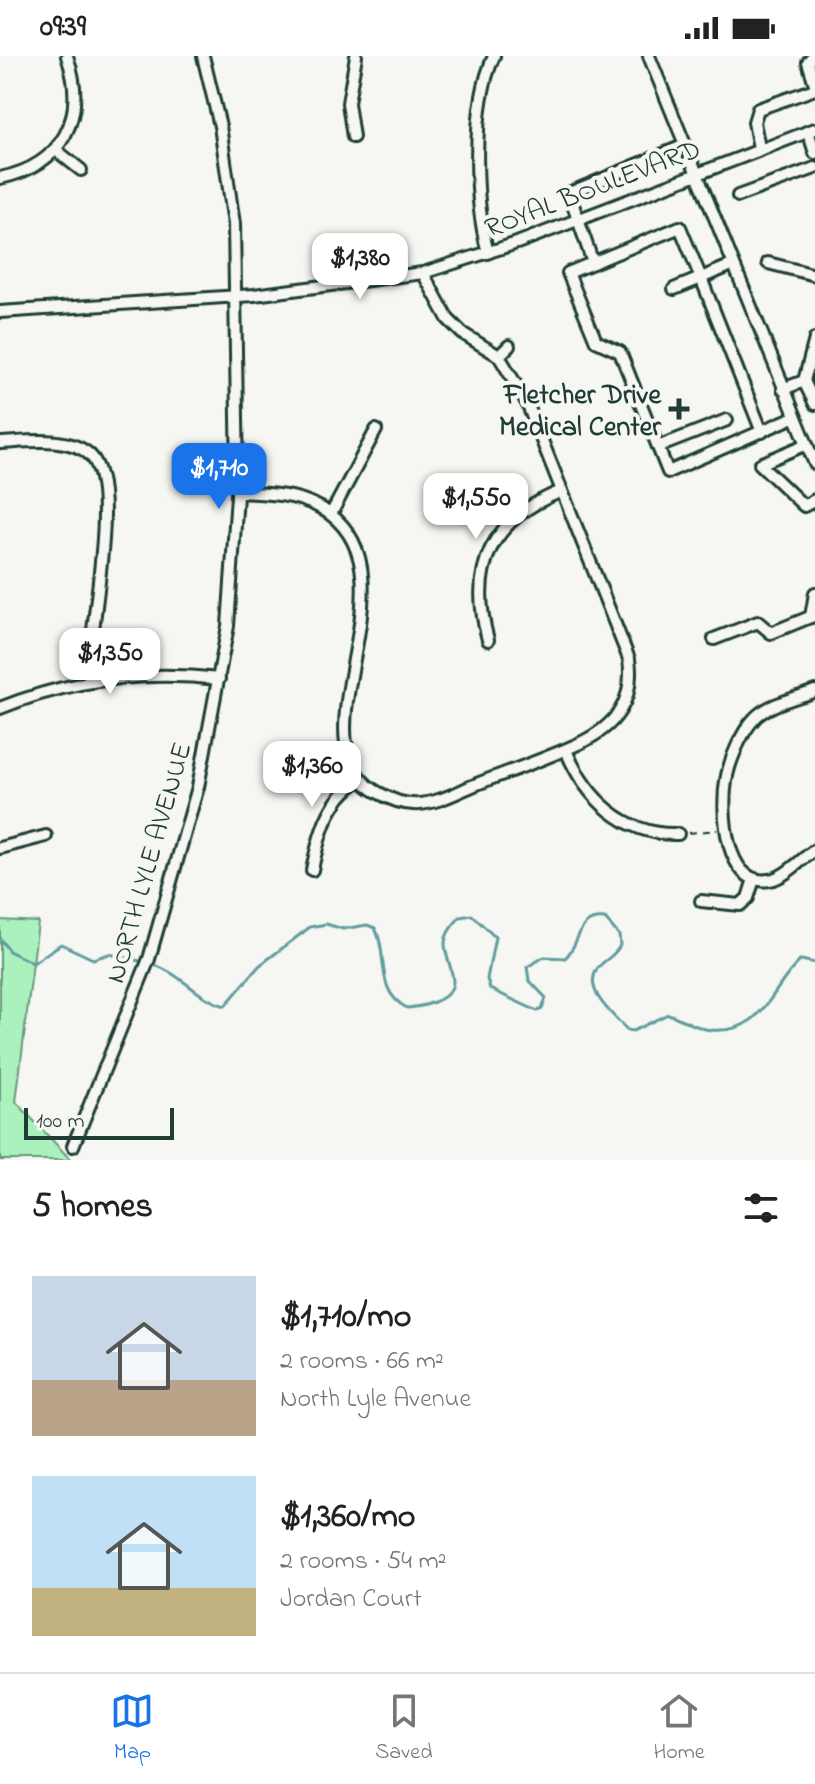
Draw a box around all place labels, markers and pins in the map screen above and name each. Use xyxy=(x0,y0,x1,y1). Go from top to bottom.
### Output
pin: $1,380 xyxy=(295,233,425,301)
place label: Fletcher Drive Medical Center xyxy=(499,376,662,449)
marker: Fletcher Drive Medical Center xyxy=(668,398,690,420)
pin: $1,710 xyxy=(154,443,284,511)
pin: $1,550 xyxy=(411,473,541,541)
pin: $1,350 xyxy=(45,628,175,696)
pin: $1,360 xyxy=(247,741,377,809)

